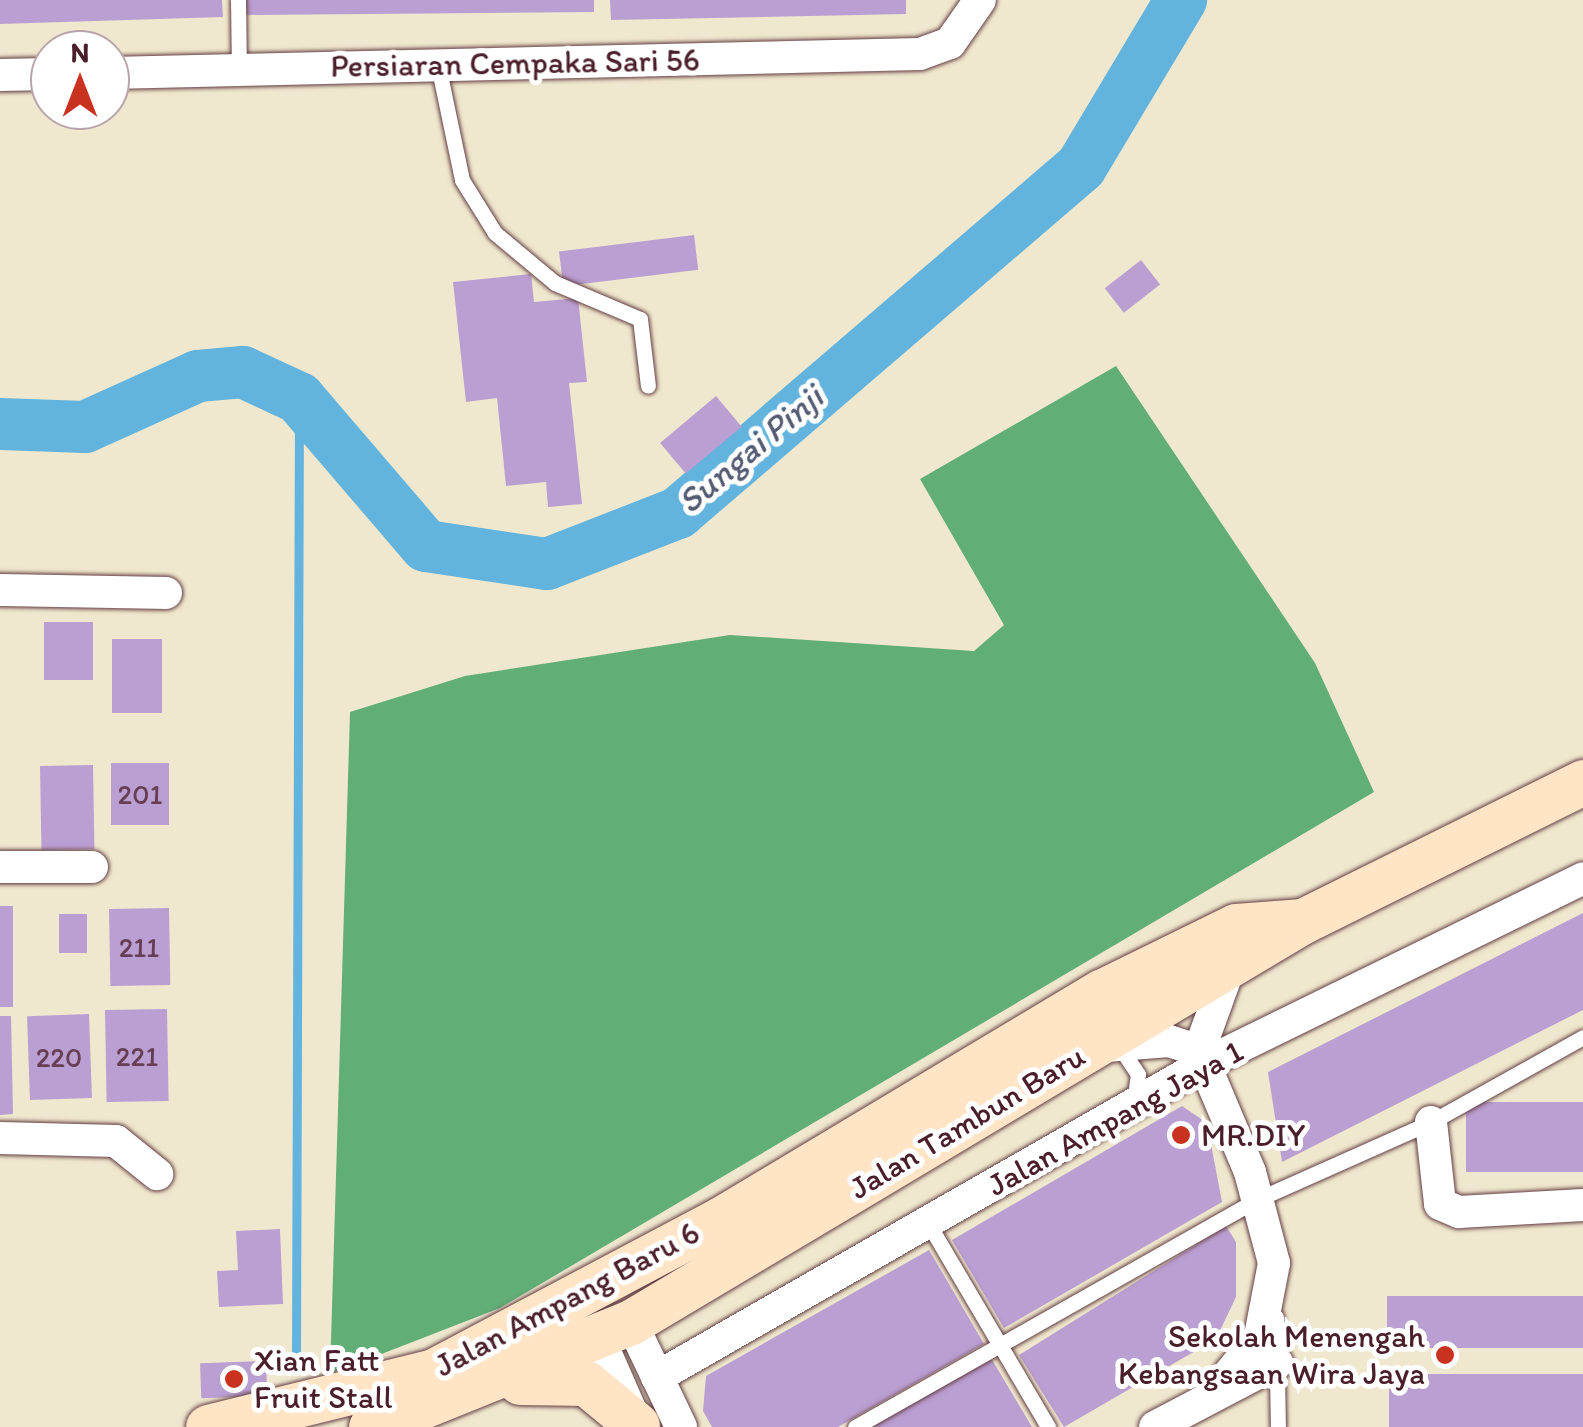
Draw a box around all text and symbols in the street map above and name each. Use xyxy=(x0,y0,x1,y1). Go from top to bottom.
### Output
north arrow xyxy=(30,30,130,130)
text: N xyxy=(71,35,89,69)
street label: Persiaran Cempaka Sari 56 xyxy=(330,41,700,85)
water label: Sungai Pinji xyxy=(669,376,831,522)
house number: 201 xyxy=(118,777,162,811)
house number: 211 xyxy=(119,930,159,964)
street label: Jalan Ampang Jaya 1 xyxy=(980,1032,1250,1204)
street label: Jalan Tambun Baru xyxy=(843,1037,1091,1207)
house number: 221 xyxy=(116,1039,158,1073)
house number: 220 xyxy=(36,1040,82,1074)
place label: MR.DIY xyxy=(1201,1116,1305,1154)
marker: MR.DIY xyxy=(1170,1124,1192,1146)
street label: Jalan Ampang Baru 6 xyxy=(428,1213,706,1385)
place label: Sekolah Menengah Kebangsaan Wira Jaya xyxy=(1119,1318,1425,1393)
place label: Xian Fatt Fruit Stall xyxy=(254,1342,393,1417)
marker: Sekolah Menengah Kebangsaan Wira Jaya xyxy=(1434,1344,1456,1366)
marker: Xian Fatt Fruit Stall xyxy=(223,1368,245,1390)

